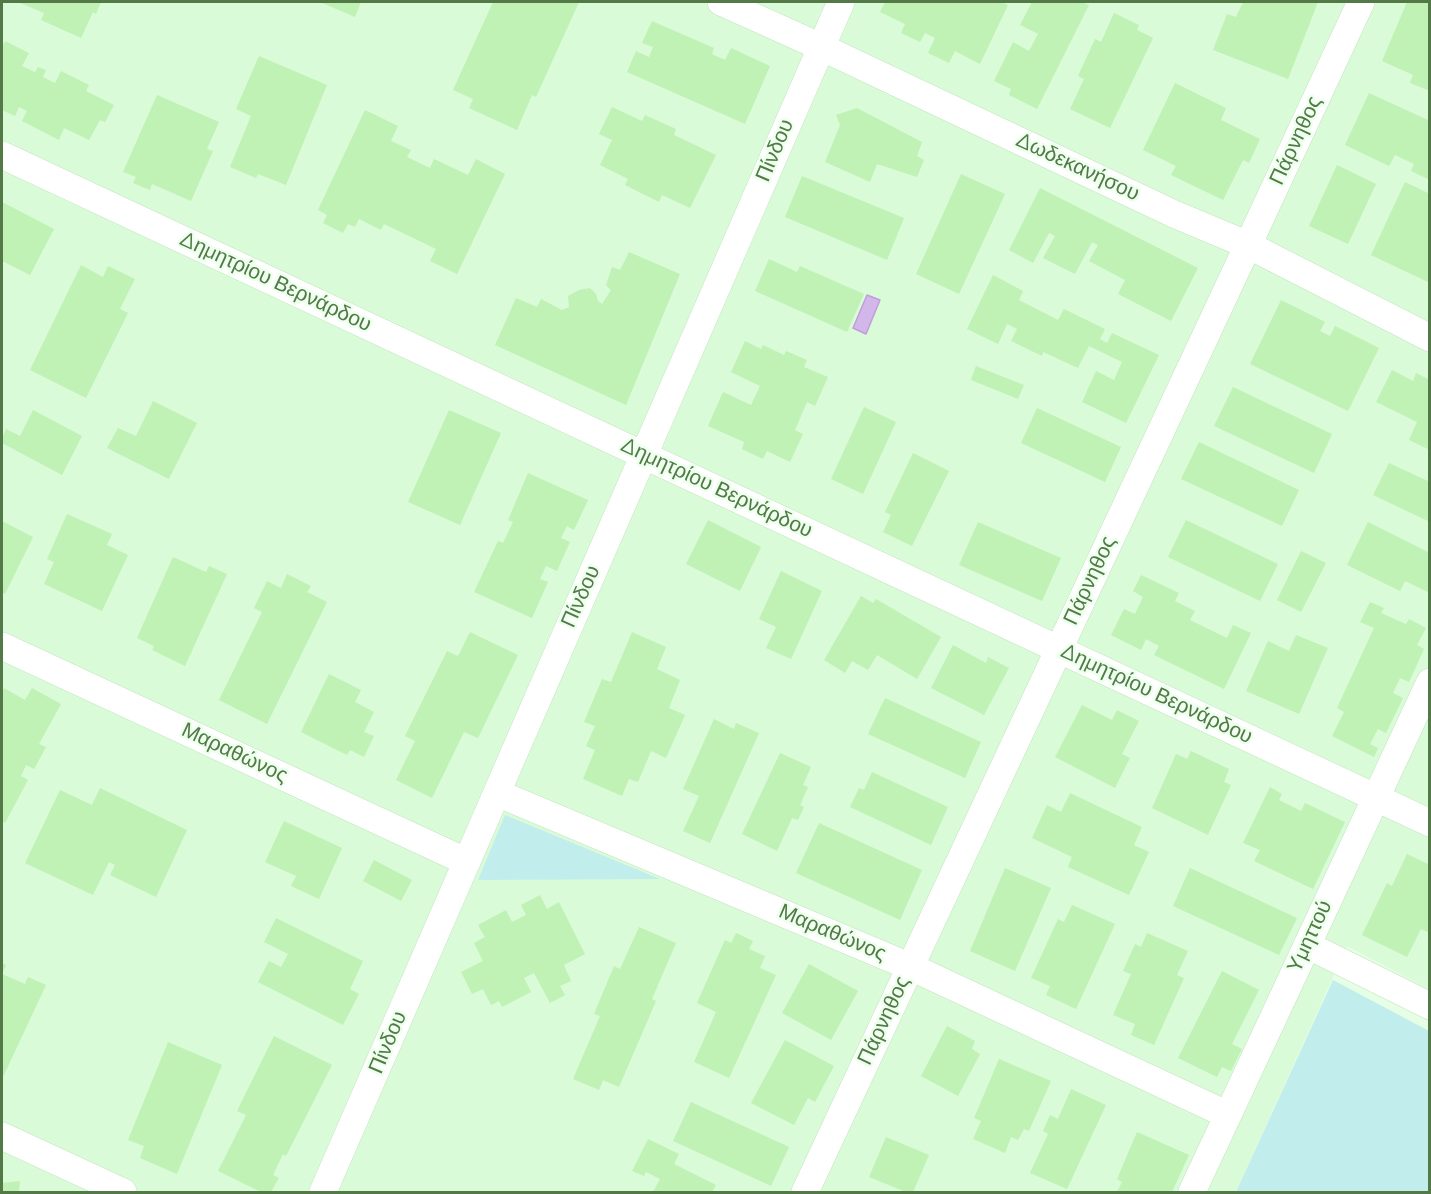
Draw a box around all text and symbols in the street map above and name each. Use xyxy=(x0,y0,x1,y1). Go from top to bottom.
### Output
street label: Πάρνηθος xyxy=(1266,93,1328,189)
street label: Πίνδου xyxy=(752,116,800,186)
street label: Δωδεκανήσου xyxy=(1011,128,1143,208)
street label: Δημητρίου Βερνάρδου xyxy=(175,227,375,339)
street label: Δημητρίου Βερνάρδου xyxy=(616,433,816,545)
street label: Πάρνηθος xyxy=(1060,533,1122,629)
street label: Πίνδου xyxy=(557,562,607,632)
street label: Δημητρίου Βερνάρδου xyxy=(1056,639,1256,751)
street label: Μαραθώνος xyxy=(177,718,291,790)
street label: Υμηττού xyxy=(1283,897,1339,977)
street label: Μαραθώνος xyxy=(775,900,889,968)
street label: Πάρνηθος xyxy=(854,973,916,1069)
street label: Πίνδου xyxy=(365,1008,413,1078)

